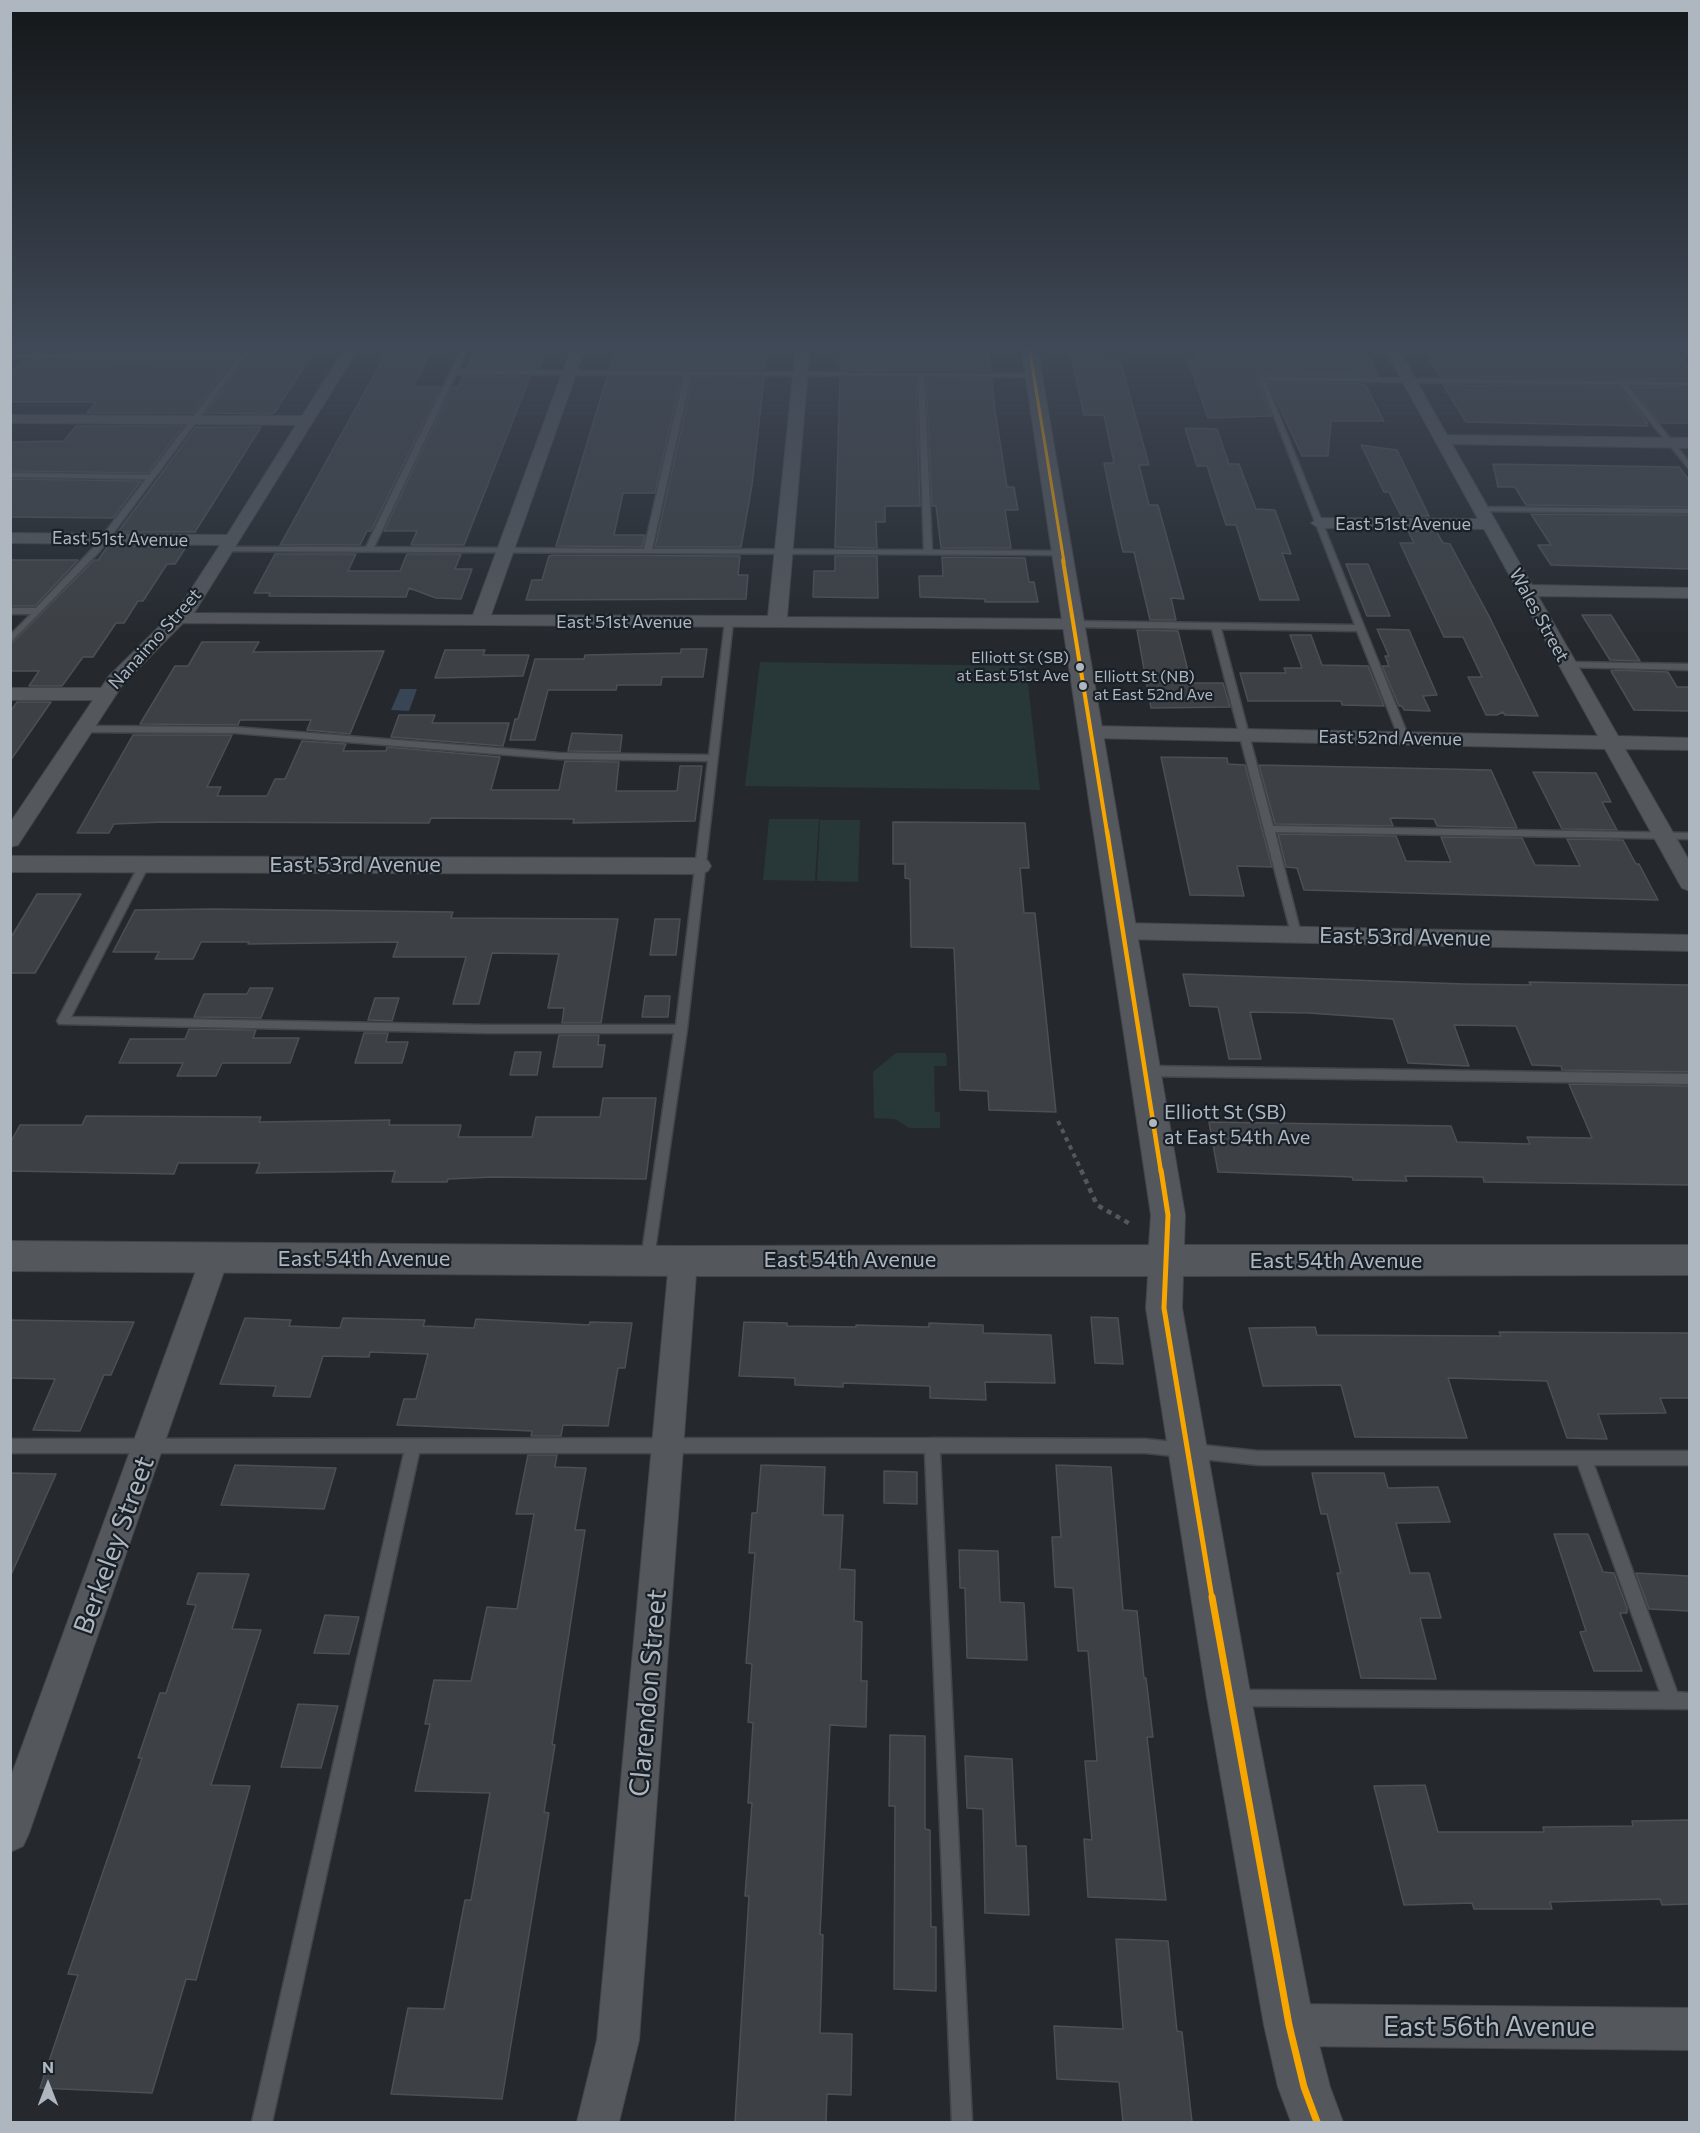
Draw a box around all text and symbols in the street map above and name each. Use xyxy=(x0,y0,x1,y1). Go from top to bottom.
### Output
street label: East 51st Avenue xyxy=(1335,513,1471,535)
street label: East 51st Avenue xyxy=(52,527,188,551)
street label: Wales Street xyxy=(1504,565,1574,665)
street label: Nanaimo Street xyxy=(104,584,206,694)
street label: East 51st Avenue xyxy=(556,611,692,633)
place label: Elliott St (SB) at East 51st Ave xyxy=(957,648,1069,686)
marker: Elliott St (SB) at East 51st Ave xyxy=(1074,661,1086,673)
place label: Elliott St (NB) at East 52nd Ave xyxy=(1094,667,1213,705)
marker: Elliott St (NB) at East 52nd Ave xyxy=(1077,680,1089,692)
street label: East 52nd Avenue xyxy=(1318,726,1462,750)
street label: East 53rd Avenue xyxy=(269,852,441,878)
street label: East 53rd Avenue xyxy=(1319,922,1491,952)
place label: Elliott St (SB) at East 54th Ave xyxy=(1164,1100,1310,1147)
marker: Elliott St (SB) at East 54th Ave xyxy=(1147,1117,1159,1129)
street label: East 54th Avenue xyxy=(278,1246,450,1272)
street label: East 54th Avenue xyxy=(764,1247,936,1273)
street label: East 54th Avenue xyxy=(1250,1248,1422,1274)
street label: Berkeley Street xyxy=(67,1452,161,1638)
street label: Clarendon Street xyxy=(623,1588,673,1798)
street label: East 56th Avenue xyxy=(1383,2011,1595,2043)
north arrow xyxy=(18,2055,78,2115)
text: N xyxy=(42,2057,54,2076)

